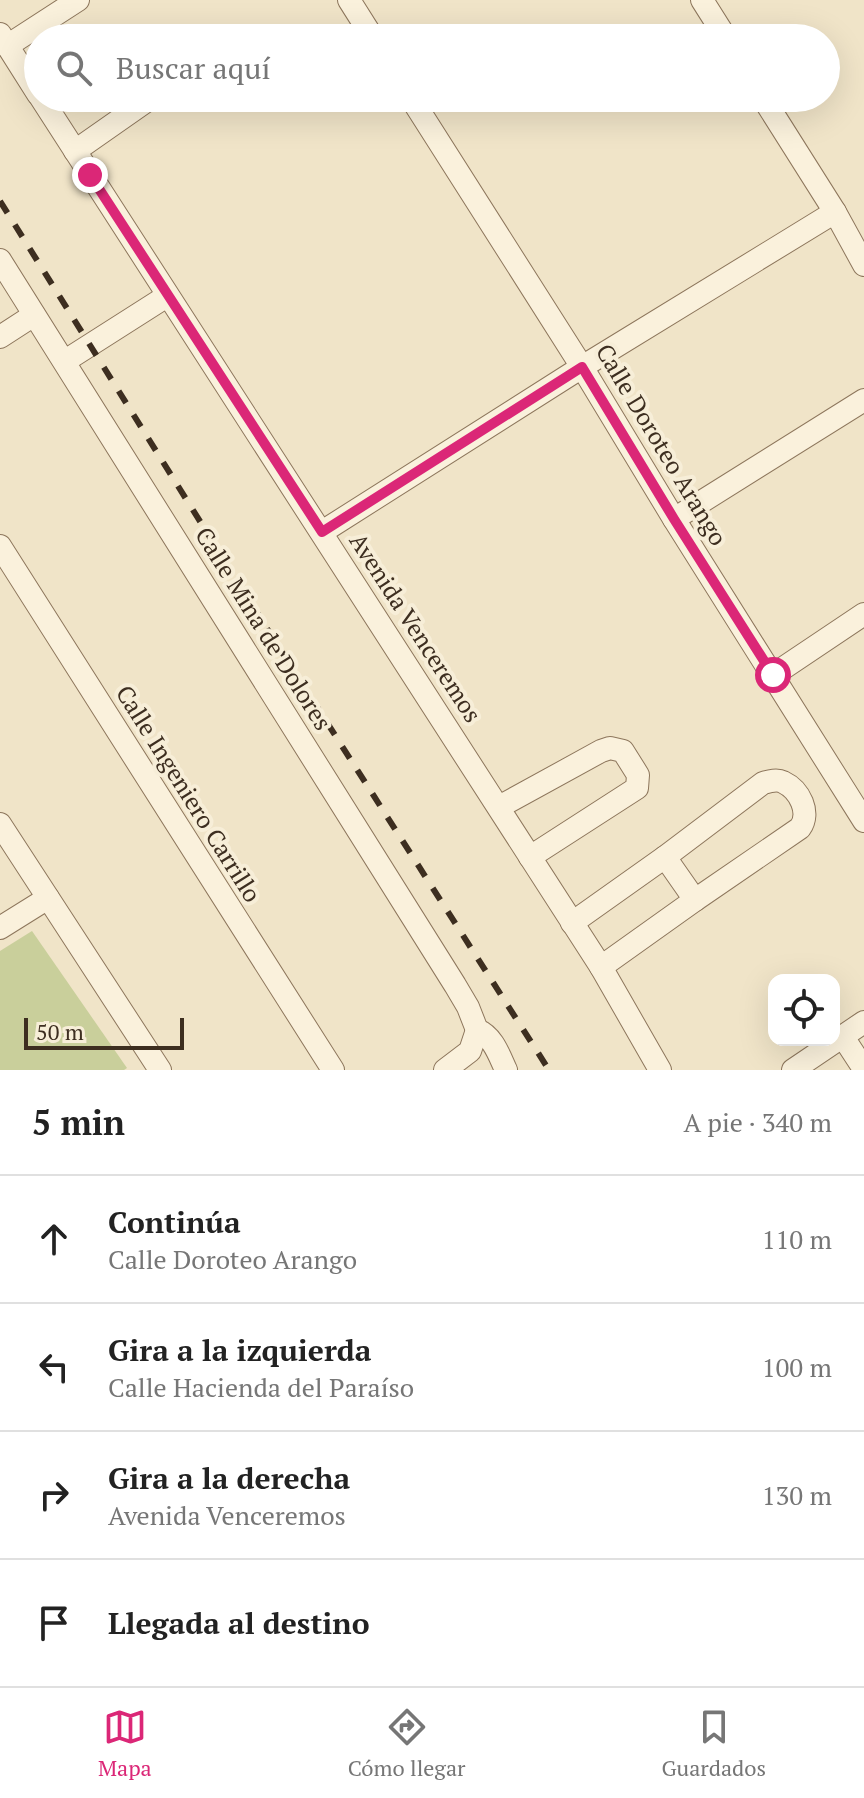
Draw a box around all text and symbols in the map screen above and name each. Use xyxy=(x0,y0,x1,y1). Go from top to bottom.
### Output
search box xyxy=(24,24,840,112)
icon: search xyxy=(52,46,96,90)
text: Buscar aquí xyxy=(116,48,270,88)
route end xyxy=(72,157,108,193)
street label: Calle Doroteo Arango xyxy=(589,338,735,551)
street label: Calle Mina de Dolores xyxy=(188,521,339,736)
street label: Avenida Venceremos xyxy=(343,527,489,728)
route start xyxy=(755,657,791,693)
street label: Calle Ingeniero Carrillo xyxy=(109,679,269,908)
map controls xyxy=(768,974,840,1046)
button: locate xyxy=(768,974,840,1046)
scale bar xyxy=(24,1014,184,1050)
text: 50 m xyxy=(36,1017,84,1046)
text: 5 min xyxy=(32,1100,125,1145)
text: A pie · 340 m xyxy=(684,1105,832,1139)
text: Continúa xyxy=(108,1202,241,1242)
icon: ahead xyxy=(32,1217,76,1261)
text: 110 m xyxy=(762,1222,832,1256)
text: Calle Doroteo Arango xyxy=(108,1242,357,1276)
text: Gira a la izquierda xyxy=(108,1330,372,1370)
icon: left xyxy=(32,1345,76,1389)
text: 100 m xyxy=(762,1350,832,1384)
text: Calle Hacienda del Paraíso xyxy=(108,1370,414,1404)
text: Gira a la derecha xyxy=(108,1458,350,1498)
icon: right xyxy=(32,1473,76,1517)
text: 130 m xyxy=(762,1478,832,1512)
text: Avenida Venceremos xyxy=(108,1498,346,1532)
icon: arrive xyxy=(32,1601,76,1645)
text: Llegada al destino xyxy=(108,1603,369,1643)
tab: Mapa xyxy=(98,1705,152,1782)
tab: Cómo llegar xyxy=(348,1705,465,1782)
tab: Guardados xyxy=(661,1705,766,1782)

